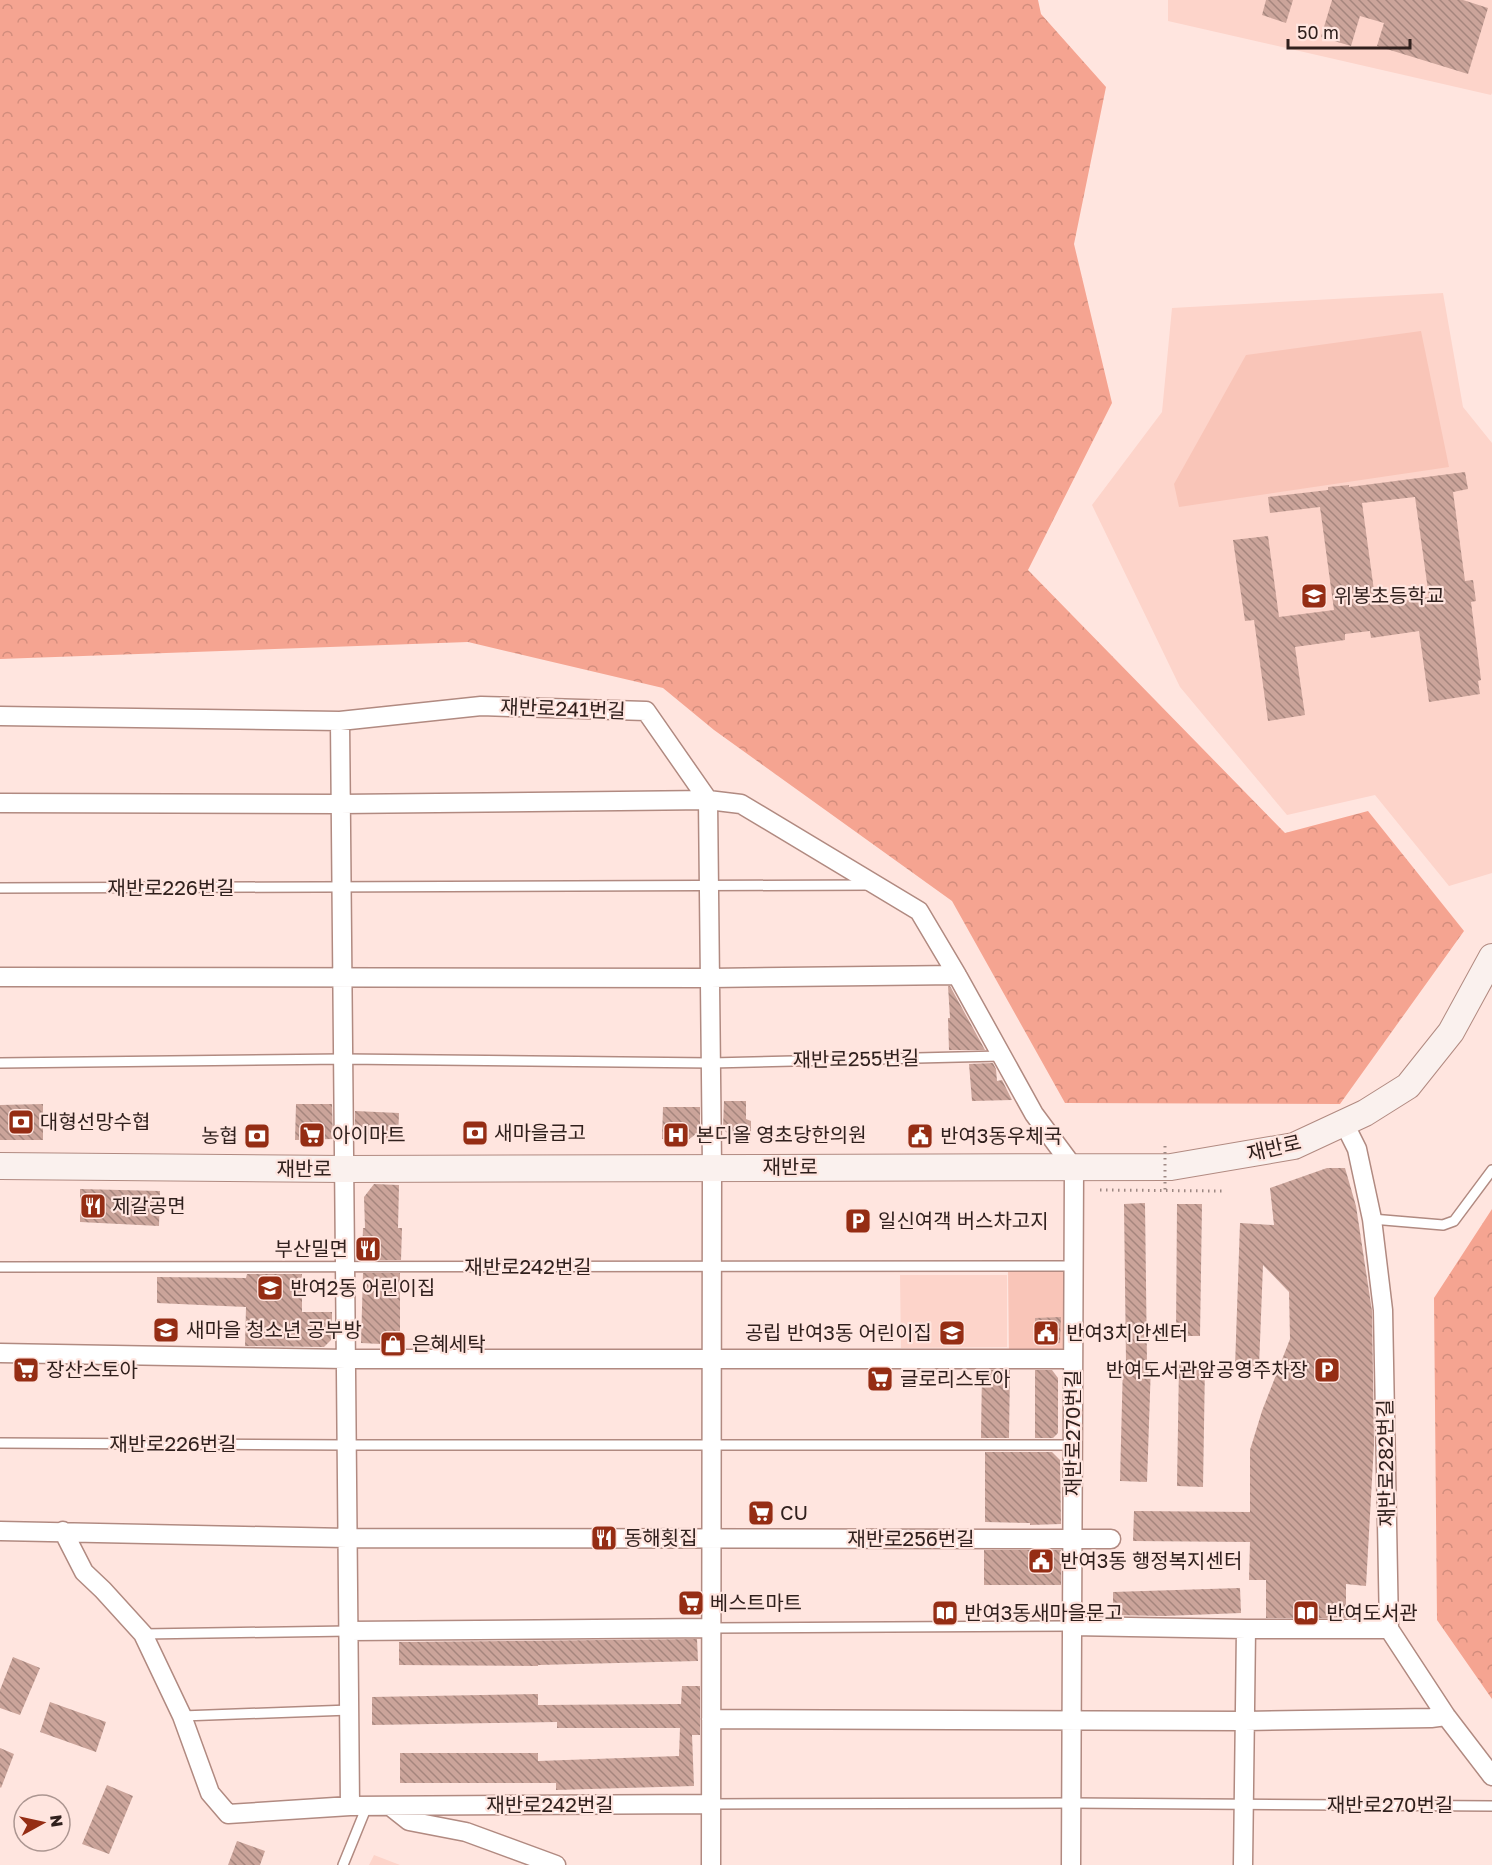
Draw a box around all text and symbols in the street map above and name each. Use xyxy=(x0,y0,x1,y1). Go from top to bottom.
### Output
scale bar xyxy=(1288,12,1410,50)
text: 50 m xyxy=(1297,21,1339,43)
school or university icon: 위봉초등학교 xyxy=(1299,581,1329,611)
place label: 위봉초등학교 xyxy=(1334,583,1444,607)
street label: 재반로241번길 xyxy=(500,694,626,722)
street label: 재반로226번길 xyxy=(107,875,235,899)
street label: 재반로255번길 xyxy=(792,1045,920,1071)
bank icon: 대형선망수협 xyxy=(6,1107,36,1137)
place label: 대형선망수협 xyxy=(40,1109,150,1133)
bank icon: 새마을금고 xyxy=(460,1118,490,1148)
supermarket icon: 아이마트 xyxy=(297,1120,327,1150)
place label: 새마을금고 xyxy=(494,1120,586,1144)
hospital icon: 본디올 영초당한의원 xyxy=(661,1120,691,1150)
bank icon: 농협 xyxy=(242,1121,272,1151)
public building icon: 반여3동우체국 xyxy=(905,1121,935,1151)
place label: 아이마트 xyxy=(332,1122,406,1146)
place label: 본디올 영초당한의원 xyxy=(696,1122,867,1146)
place label: 농협 xyxy=(201,1123,238,1147)
place label: 반여3동우체국 xyxy=(940,1123,1062,1147)
street label: 재반로 xyxy=(1244,1129,1303,1165)
street label: 재반로 xyxy=(762,1154,818,1178)
street label: 재반로 xyxy=(276,1156,332,1180)
restaurant icon: 제갈공면 xyxy=(78,1191,108,1221)
place label: 제갈공면 xyxy=(112,1193,186,1217)
parking icon: 일신여객 버스차고지 xyxy=(843,1206,873,1236)
place label: 일신여객 버스차고지 xyxy=(878,1208,1049,1232)
restaurant icon: 부산밀면 xyxy=(353,1234,383,1264)
place label: 부산밀면 xyxy=(274,1236,348,1260)
street label: 재반로242번길 xyxy=(464,1254,592,1278)
school or university icon: 반여2동 어린이집 xyxy=(255,1273,285,1303)
place label: 반여2동 어린이집 xyxy=(290,1275,435,1299)
school or university icon: 새마을 청소년 공부방 xyxy=(151,1315,181,1345)
place label: 새마을 청소년 공부방 xyxy=(186,1317,362,1341)
school or university icon: 공립 반여3동 어린이집 xyxy=(937,1318,967,1348)
public building icon: 반여3치안센터 xyxy=(1031,1318,1061,1348)
place label: 공립 반여3동 어린이집 xyxy=(745,1320,932,1344)
place label: 반여3치안센터 xyxy=(1066,1320,1188,1344)
shop icon: 은혜세탁 xyxy=(378,1329,408,1359)
place label: 은혜세탁 xyxy=(412,1331,486,1355)
supermarket icon: 장산스토아 xyxy=(11,1355,41,1385)
parking icon: 반여도서관앞공영주차장 xyxy=(1312,1355,1342,1385)
place label: 장산스토아 xyxy=(46,1357,138,1381)
place label: 반여도서관앞공영주차장 xyxy=(1106,1357,1308,1381)
supermarket icon: 글로리스토아 xyxy=(865,1364,895,1394)
place label: 글로리스토아 xyxy=(900,1366,1010,1390)
street label: 재반로270번길 xyxy=(1060,1370,1084,1496)
street label: 재반로282번길 xyxy=(1372,1399,1398,1527)
street label: 재반로226번길 xyxy=(109,1431,237,1455)
supermarket icon: CU xyxy=(746,1498,776,1528)
place label: CU xyxy=(780,1500,808,1524)
restaurant icon: 동해횟집 xyxy=(589,1523,619,1553)
place label: 동해횟집 xyxy=(624,1525,698,1549)
street label: 재반로256번길 xyxy=(847,1526,975,1550)
public building icon: 반여3동 행정복지센터 xyxy=(1026,1546,1056,1576)
place label: 반여3동 행정복지센터 xyxy=(1060,1548,1242,1572)
supermarket icon: 베스트마트 xyxy=(676,1588,706,1618)
place label: 베스트마트 xyxy=(710,1590,802,1614)
library icon: 반여3동새마을문고 xyxy=(930,1598,960,1628)
library icon: 반여도서관 xyxy=(1291,1598,1321,1628)
place label: 반여3동새마을문고 xyxy=(964,1600,1123,1624)
place label: 반여도서관 xyxy=(1326,1600,1418,1624)
street label: 재반로242번길 xyxy=(486,1792,614,1816)
street label: 재반로270번길 xyxy=(1327,1792,1453,1816)
north arrow xyxy=(12,1793,72,1853)
text: N xyxy=(46,1813,68,1828)

